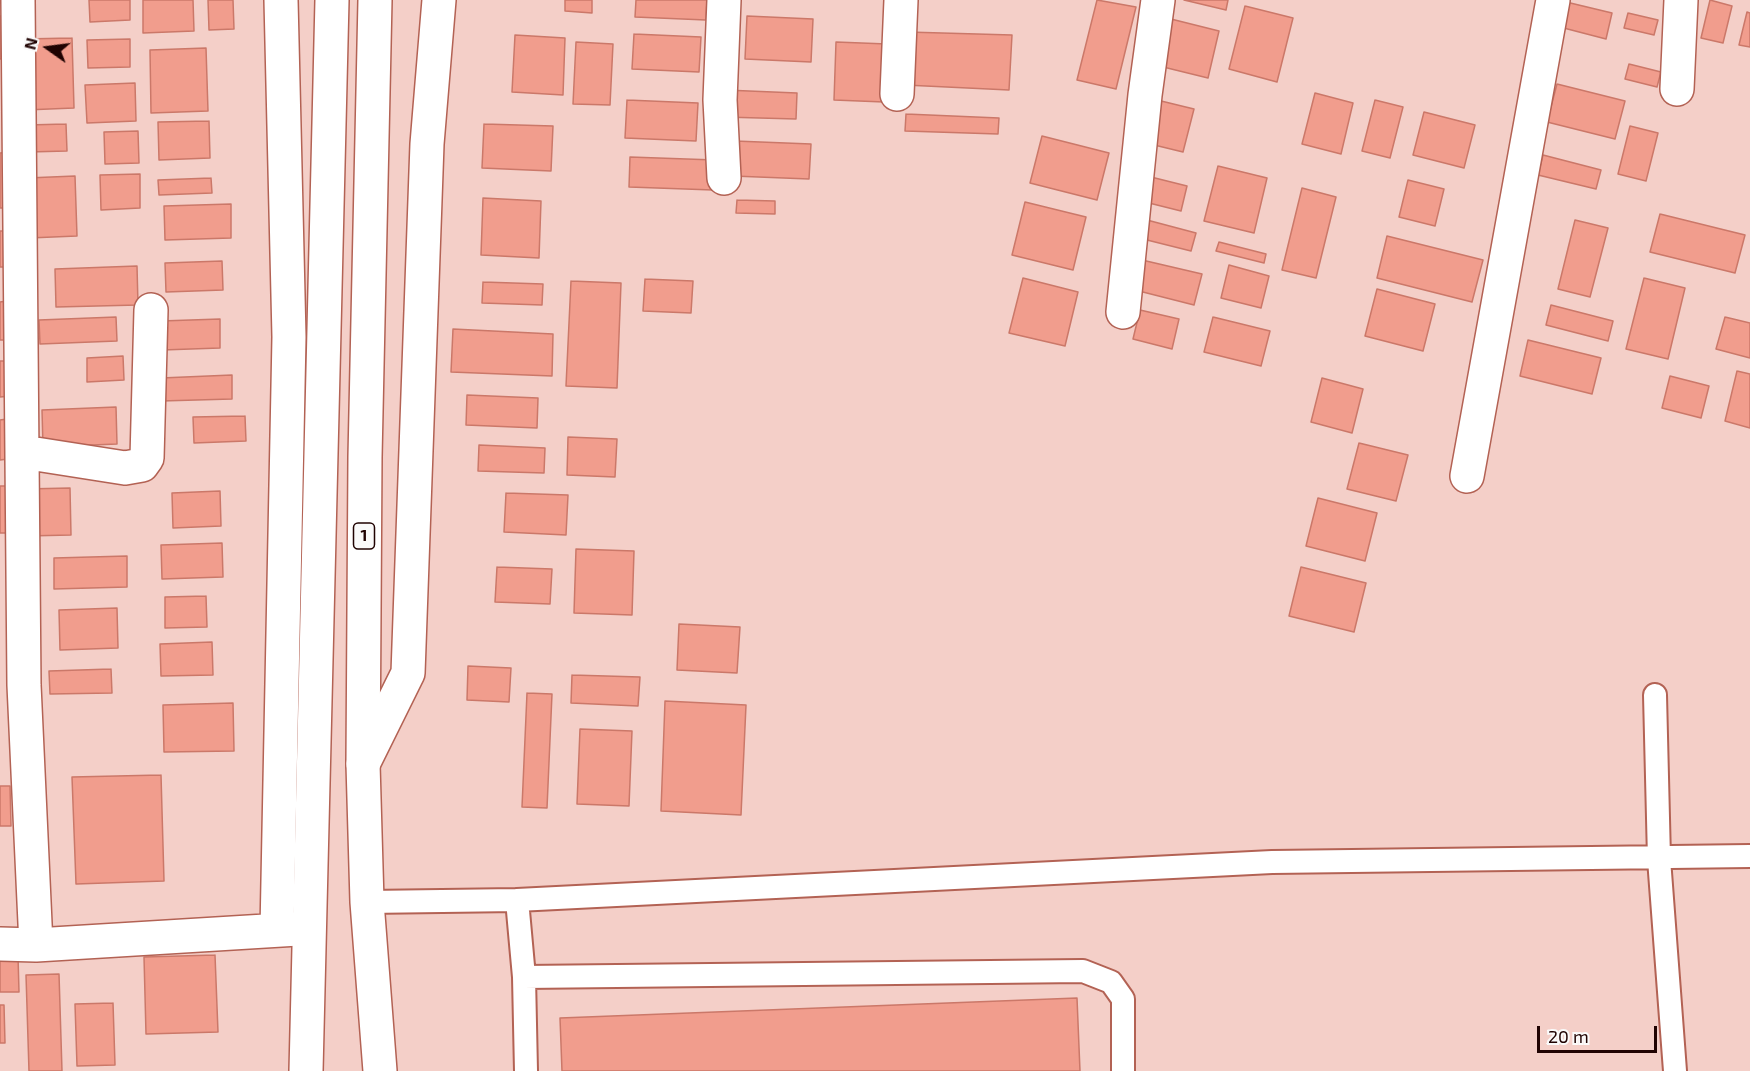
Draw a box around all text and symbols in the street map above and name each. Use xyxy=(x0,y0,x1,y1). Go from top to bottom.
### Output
north arrow xyxy=(18,18,78,78)
text: N xyxy=(19,36,41,51)
road number: 1 xyxy=(354,523,374,549)
scale bar xyxy=(1540,1014,1660,1052)
text: 20 m xyxy=(1548,1025,1589,1047)

